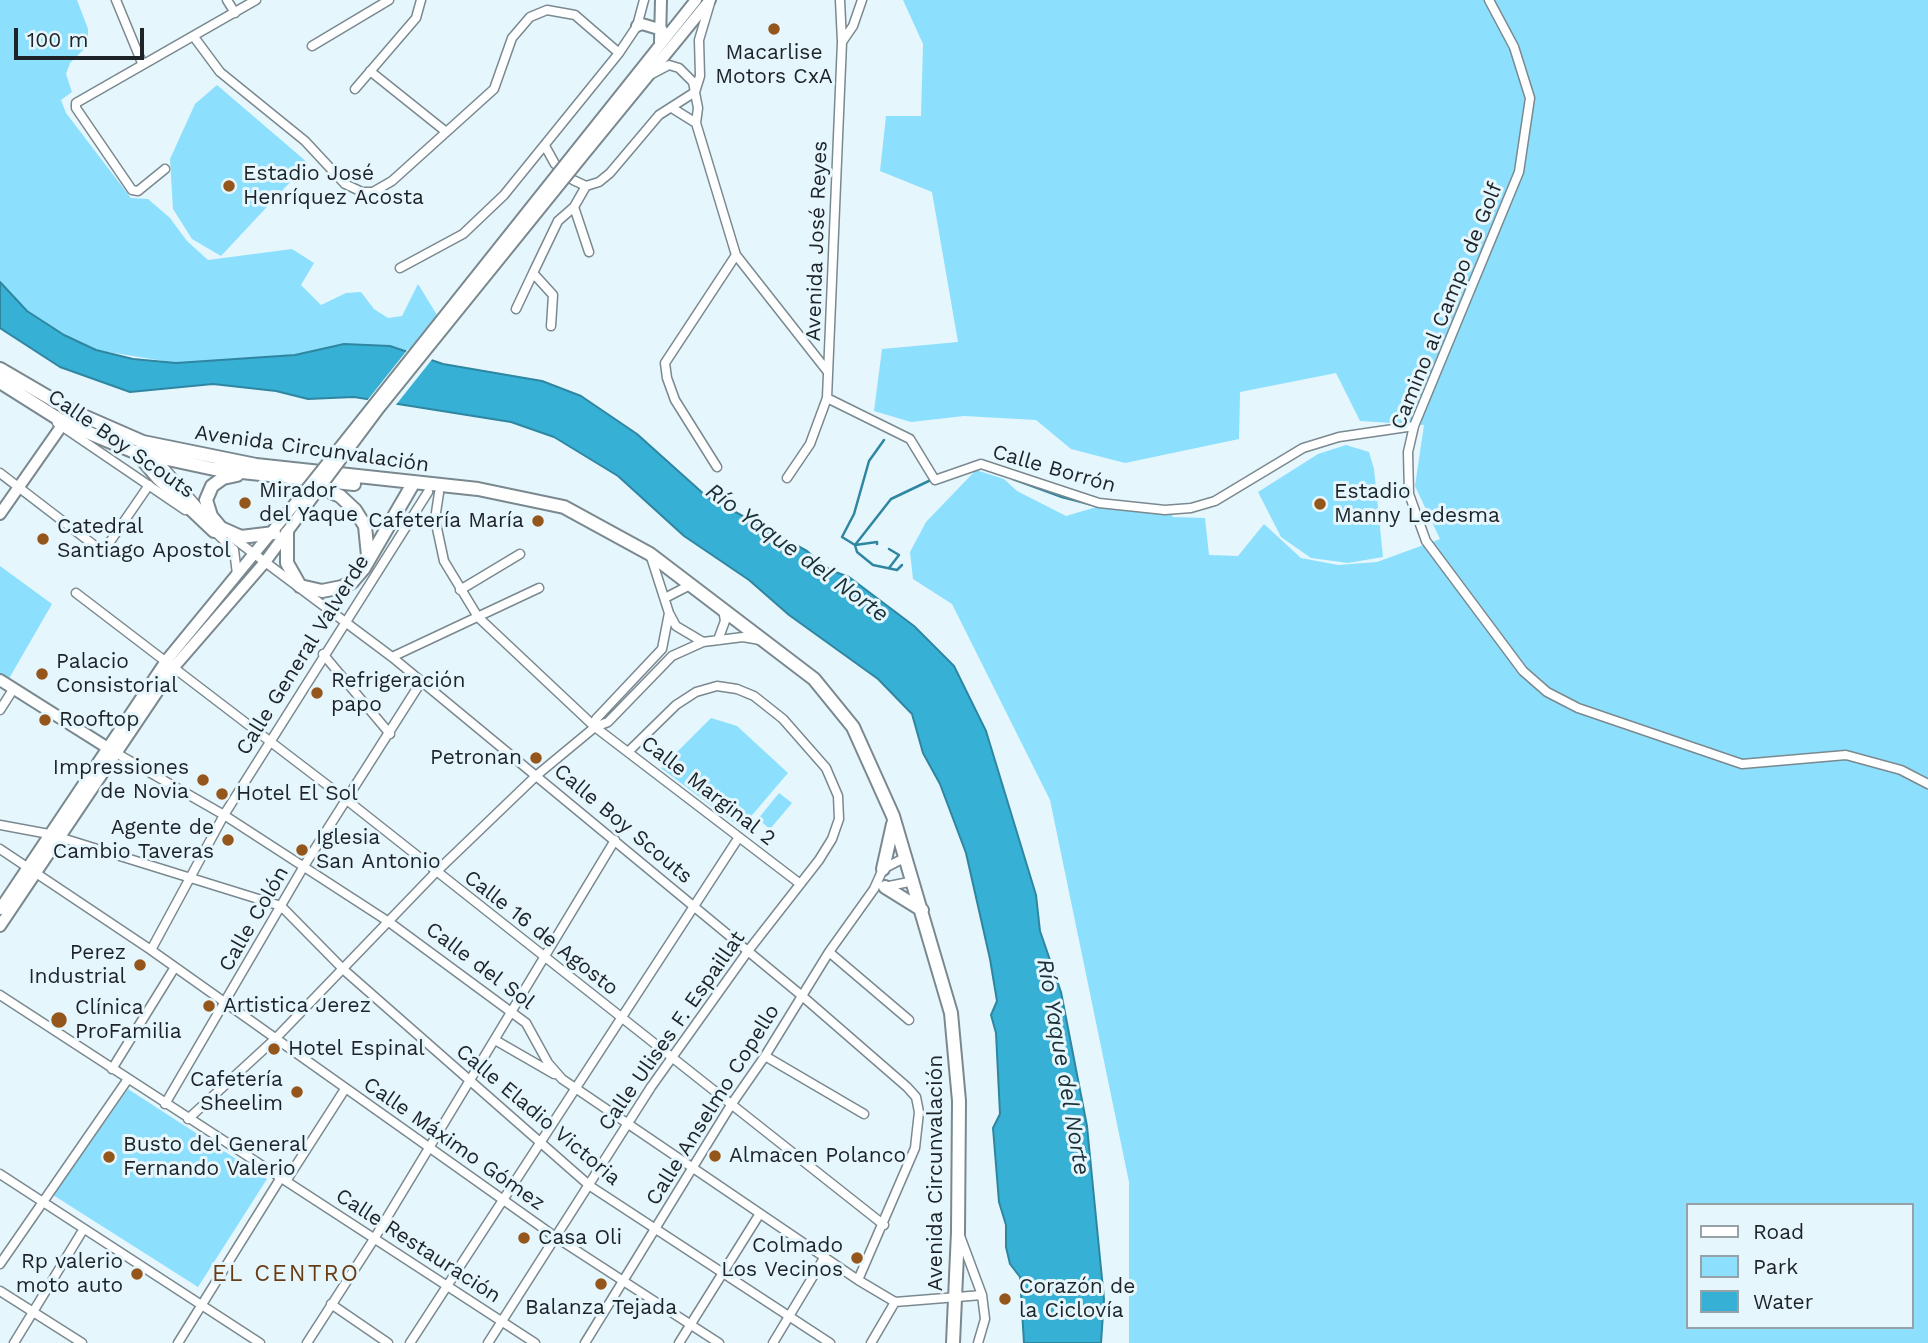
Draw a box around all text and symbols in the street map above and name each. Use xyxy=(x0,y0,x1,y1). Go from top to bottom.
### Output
scale bar xyxy=(18,14,147,58)
marker: Macarlise Motors CxA xyxy=(766,21,782,37)
text: 100 m xyxy=(27,27,89,52)
place label: Macarlise Motors CxA xyxy=(715,40,833,90)
street label: Avenida José Reyes xyxy=(801,140,833,342)
place label: Estadio José Henríquez Acosta xyxy=(243,161,424,211)
marker: Estadio José Henríquez Acosta xyxy=(221,178,237,194)
street label: Camino al Campo de Golf xyxy=(1386,179,1508,433)
street label: Calle Boy Scouts xyxy=(43,384,199,504)
street label: Avenida Circunvalación xyxy=(193,420,431,478)
street label: Calle Borrón xyxy=(989,439,1119,499)
water label: Río Yaque del Norte xyxy=(700,477,894,629)
place label: Mirador del Yaque xyxy=(259,478,358,528)
place label: Estadio Manny Ledesma xyxy=(1334,479,1500,529)
marker: Mirador del Yaque xyxy=(237,495,253,511)
marker: Estadio Manny Ledesma xyxy=(1312,496,1328,512)
place label: Cafetería María xyxy=(368,508,524,534)
marker: Cafetería María xyxy=(530,513,546,529)
place label: Catedral Santiago Apostol xyxy=(57,514,231,564)
marker: Catedral Santiago Apostol xyxy=(35,531,51,547)
street label: Calle General Valverde xyxy=(231,550,375,760)
place label: Palacio Consistorial xyxy=(56,649,178,699)
marker: Palacio Consistorial xyxy=(34,666,50,682)
place label: Refrigeración papo xyxy=(331,668,465,718)
marker: Refrigeración papo xyxy=(309,685,325,701)
place label: Rooftop xyxy=(59,707,139,733)
marker: Rooftop xyxy=(37,712,53,728)
street label: Calle Marginal 2 xyxy=(636,731,780,851)
place label: Petronan xyxy=(430,745,522,771)
marker: Petronan xyxy=(528,750,544,766)
place label: Impressiones de Novia xyxy=(53,755,189,805)
street label: Calle Boy Scouts xyxy=(549,759,697,889)
marker: Impressiones de Novia xyxy=(195,772,211,788)
place label: Hotel El Sol xyxy=(236,781,358,807)
marker: Hotel El Sol xyxy=(214,786,230,802)
place label: Agente de Cambio Taveras xyxy=(53,815,214,865)
place label: Iglesia San Antonio xyxy=(316,825,441,875)
marker: Agente de Cambio Taveras xyxy=(220,832,236,848)
marker: Iglesia San Antonio xyxy=(294,842,310,858)
street label: Calle Colón xyxy=(214,862,294,976)
street label: Calle 16 de Agosto xyxy=(459,865,623,1001)
street label: Calle del Sol xyxy=(421,917,539,1015)
street label: Calle Ulises F. Espaillat xyxy=(593,926,751,1136)
place label: Perez Industrial xyxy=(28,940,126,990)
marker: Perez Industrial xyxy=(132,957,148,973)
water label: Río Yaque del Norte xyxy=(1030,957,1096,1177)
place label: Artistica Jerez xyxy=(223,993,371,1019)
place label: Clínica ProFamilia xyxy=(75,995,182,1045)
marker: Artistica Jerez xyxy=(201,998,217,1014)
street label: Calle Anselmo Copello xyxy=(641,1000,785,1210)
marker: Clínica ProFamilia xyxy=(49,1010,69,1030)
place label: Hotel Espinal xyxy=(288,1036,425,1062)
street label: Calle Eladio Victoria xyxy=(451,1039,625,1191)
marker: Hotel Espinal xyxy=(266,1041,282,1057)
street label: Avenida Circunvalación xyxy=(923,1055,949,1291)
place label: Cafetería Sheelim xyxy=(190,1067,283,1117)
street label: Calle Máximo Gómez xyxy=(358,1072,550,1216)
marker: Cafetería Sheelim xyxy=(289,1084,305,1100)
place label: Busto del General Fernando Valerio xyxy=(123,1132,307,1182)
place label: Almacen Polanco xyxy=(729,1143,906,1169)
marker: Almacen Polanco xyxy=(707,1148,723,1164)
marker: Busto del General Fernando Valerio xyxy=(101,1149,117,1165)
street label: Calle Restauración xyxy=(331,1183,505,1309)
legend xyxy=(1686,1203,1914,1329)
text: Road xyxy=(1753,1219,1804,1244)
place label: Casa Oli xyxy=(538,1225,622,1251)
marker: Casa Oli xyxy=(516,1230,532,1246)
place label: Colmado Los Vecinos xyxy=(721,1233,843,1283)
place label: Rp valerio moto auto xyxy=(16,1249,123,1299)
marker: Colmado Los Vecinos xyxy=(849,1250,865,1266)
text: Park xyxy=(1753,1254,1798,1279)
district label: EL CENTRO xyxy=(213,1260,359,1288)
marker: Rp valerio moto auto xyxy=(129,1266,145,1282)
place label: Corazón de la Ciclovía xyxy=(1019,1274,1135,1324)
marker: Balanza Tejada xyxy=(593,1276,609,1292)
text: Water xyxy=(1753,1289,1813,1314)
marker: Corazón de la Ciclovía xyxy=(997,1291,1013,1307)
place label: Balanza Tejada xyxy=(525,1295,677,1321)

